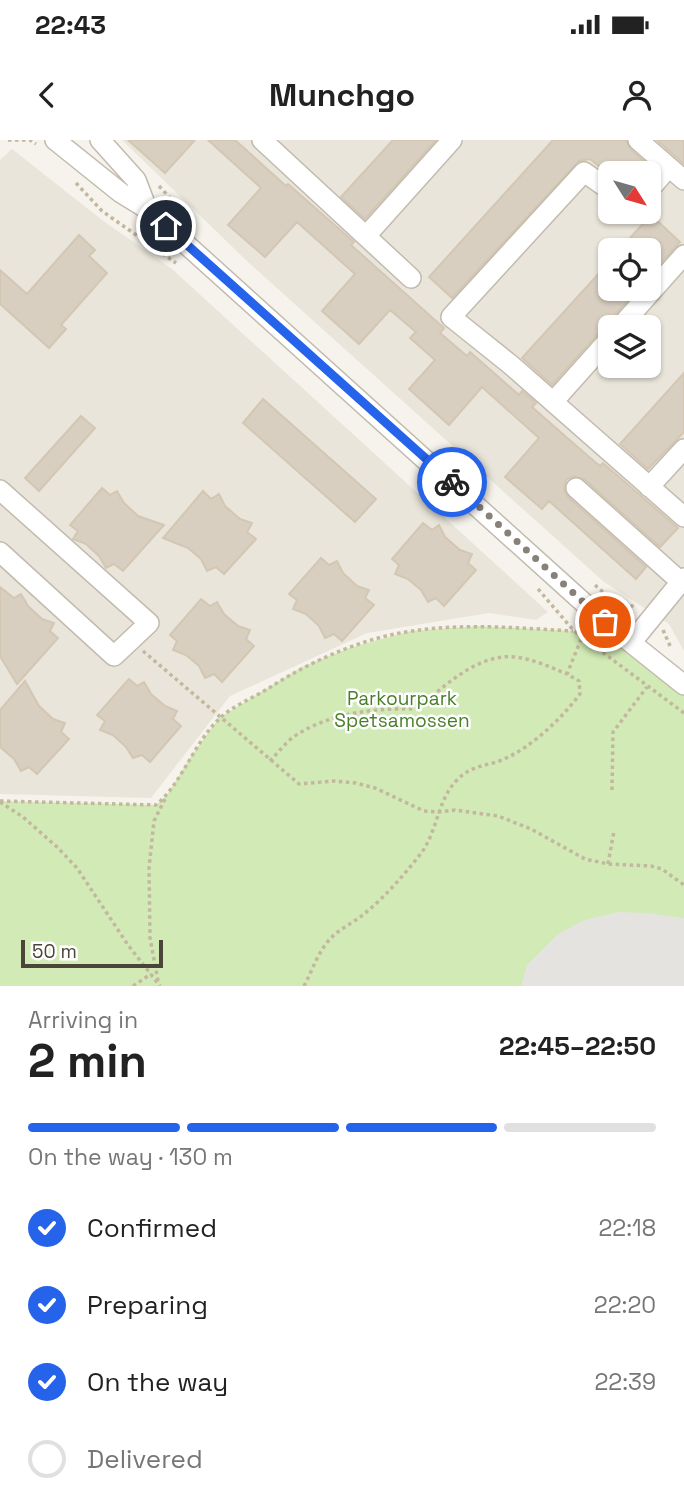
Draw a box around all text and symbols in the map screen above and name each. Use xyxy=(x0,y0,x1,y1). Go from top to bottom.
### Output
text: 22:43 xyxy=(35,8,106,42)
text: Munchgo xyxy=(269,75,415,115)
icon: back xyxy=(28,76,66,114)
icon: person xyxy=(618,76,656,114)
north arrow xyxy=(598,161,662,224)
map controls xyxy=(598,161,661,378)
pin xyxy=(136,196,196,256)
icon: home xyxy=(147,207,185,245)
button: locate xyxy=(598,238,661,301)
button: layers xyxy=(598,315,661,378)
courier xyxy=(417,447,487,517)
icon: bike xyxy=(433,463,471,501)
pin xyxy=(575,592,635,652)
icon: bag xyxy=(586,603,624,641)
park label: Parkourpark Spetsamossen xyxy=(334,686,470,733)
scale bar xyxy=(21,937,163,969)
text: 50 m xyxy=(32,939,77,964)
text: Arriving in xyxy=(28,1005,138,1035)
text: 22:45–22:50 xyxy=(499,1029,656,1063)
text: 2 min xyxy=(28,1032,147,1090)
text: On the way · 130 m xyxy=(28,1142,233,1172)
icon: check xyxy=(28,1209,66,1247)
text: Confirmed xyxy=(87,1211,217,1245)
text: 22:18 xyxy=(599,1213,656,1243)
icon: check xyxy=(28,1286,66,1324)
text: Preparing xyxy=(87,1288,208,1322)
text: 22:20 xyxy=(594,1290,656,1320)
icon: check xyxy=(28,1363,66,1401)
text: On the way xyxy=(87,1365,228,1399)
text: 22:39 xyxy=(594,1367,656,1397)
text: Delivered xyxy=(87,1442,203,1476)

